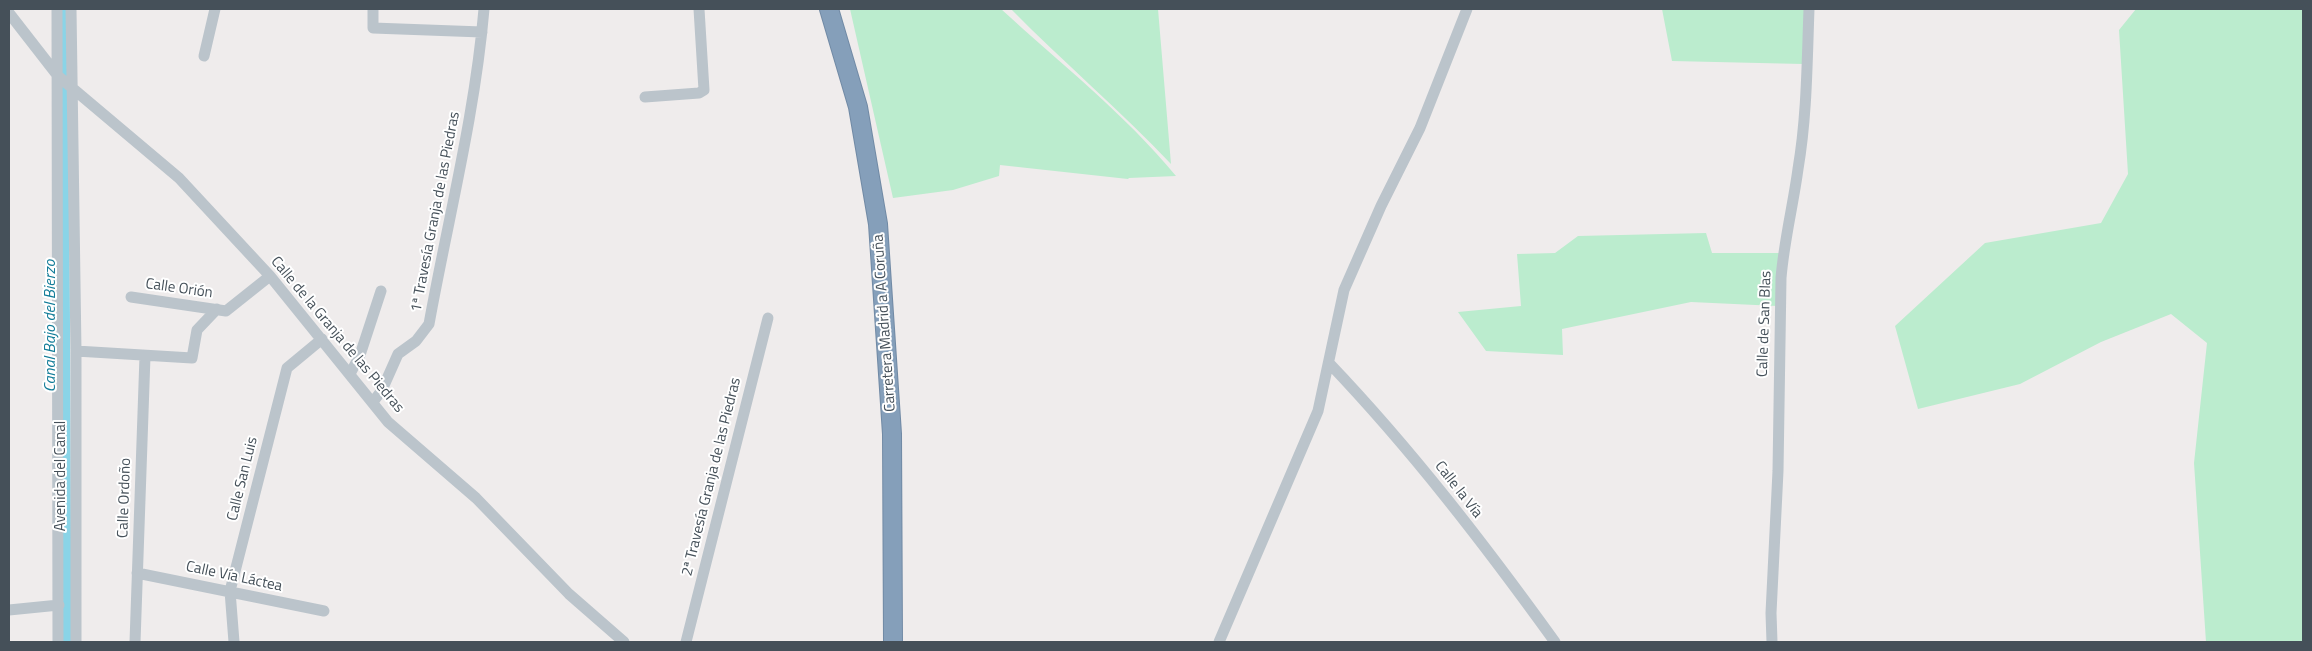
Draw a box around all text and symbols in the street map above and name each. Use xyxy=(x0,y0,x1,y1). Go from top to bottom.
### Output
street label: 1ª Travesía Granja de las Piedras xyxy=(408,110,464,314)
street label: Carretera Madrid a A Coruña xyxy=(870,234,900,412)
street label: Calle de la Granja de las Piedras xyxy=(266,253,408,417)
water label: Canal Bajo del Bierzo xyxy=(41,260,61,392)
street label: Calle de San Blas xyxy=(1754,270,1776,378)
street label: Calle Orión xyxy=(144,275,214,303)
street label: 2ª Travesía Granja de las Piedras xyxy=(679,376,745,578)
street label: Avenida del Canal xyxy=(52,421,70,531)
street label: Calle San Luis xyxy=(224,435,262,523)
street label: Calle Ordoño xyxy=(115,458,135,538)
street label: Calle la Vía xyxy=(1430,458,1486,522)
street label: Calle Vía Láctea xyxy=(184,558,284,596)

